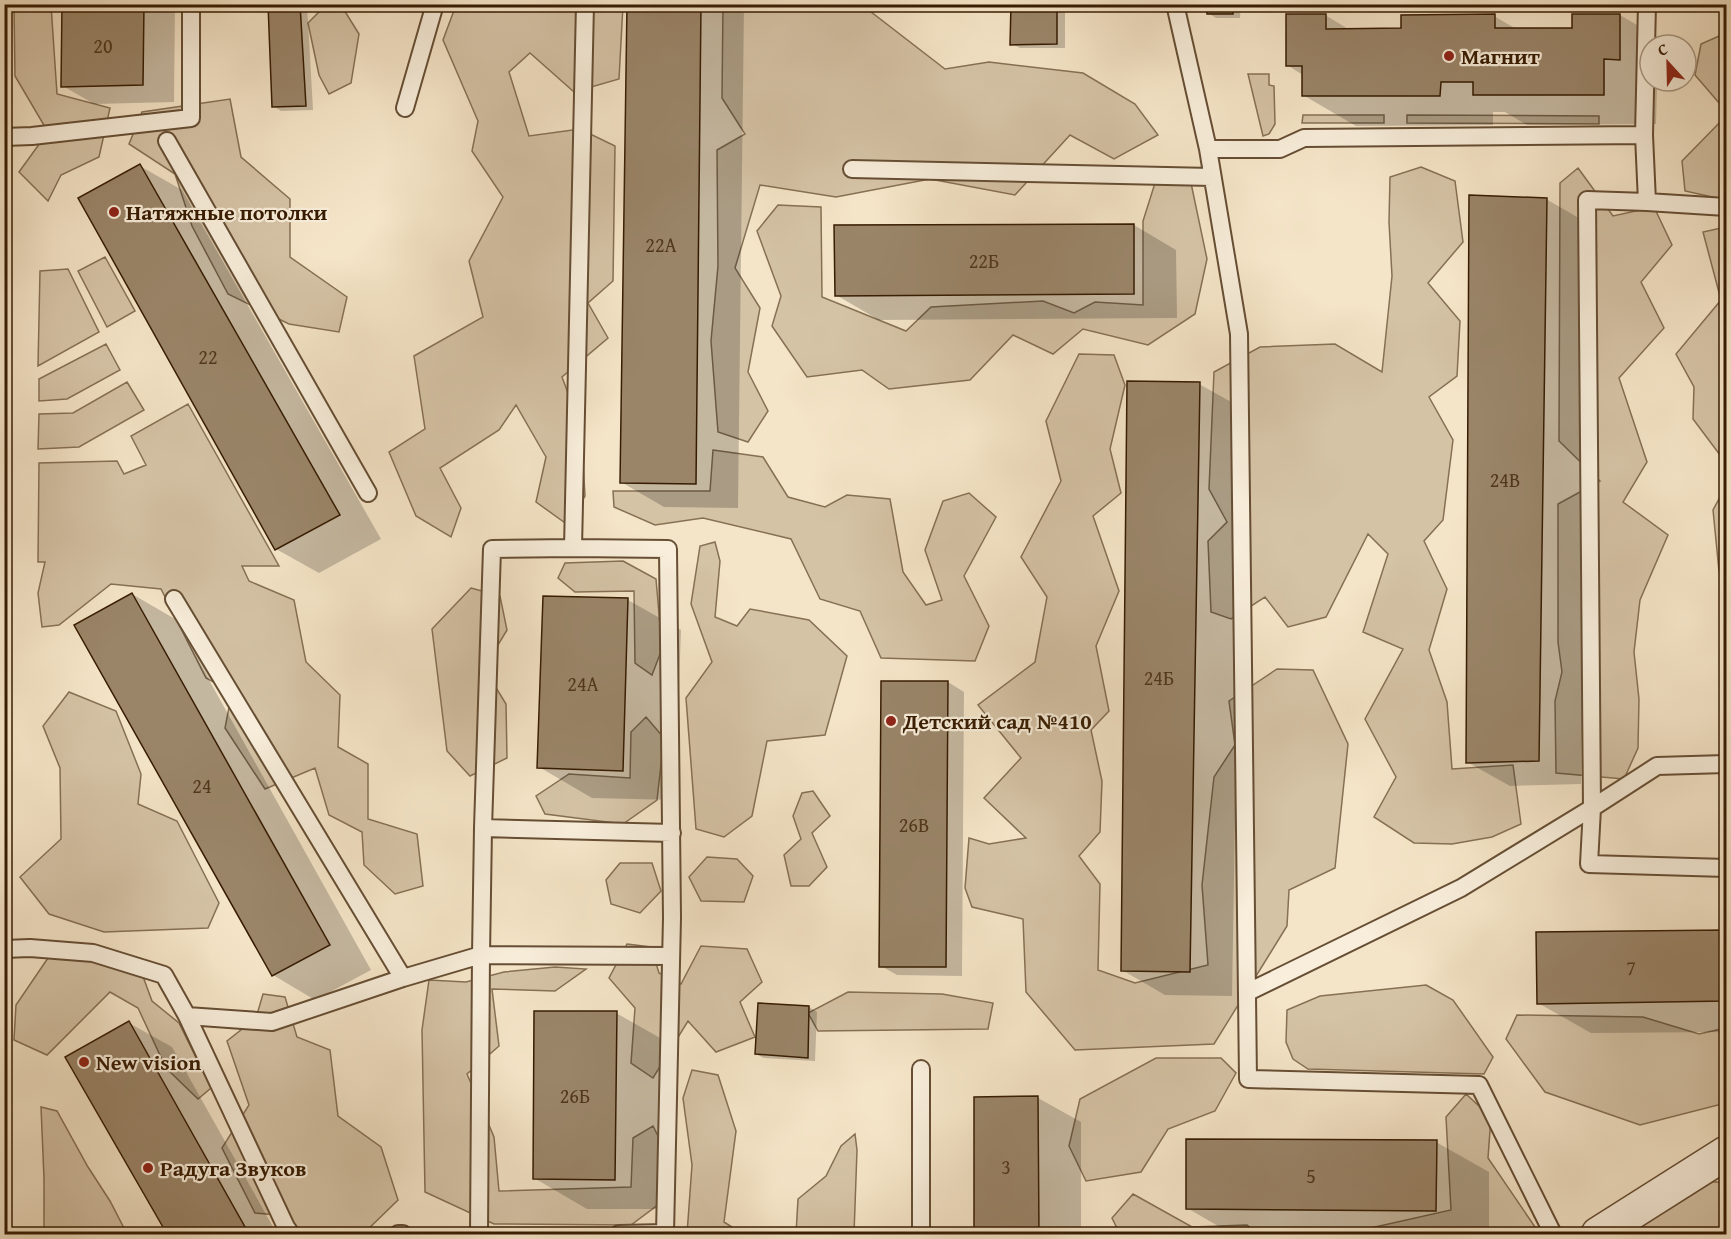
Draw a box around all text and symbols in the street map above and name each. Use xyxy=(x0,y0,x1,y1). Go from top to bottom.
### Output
house number: 20 xyxy=(93,31,113,60)
north arrow xyxy=(1638,33,1698,93)
text: С xyxy=(1654,36,1671,62)
place label: Магнит xyxy=(1461,40,1540,72)
marker: Магнит xyxy=(1442,49,1456,63)
place label: Натяжные потолки xyxy=(126,196,327,228)
marker: Натяжные потолки xyxy=(107,205,121,219)
house number: 22А xyxy=(645,230,677,259)
house number: 22Б xyxy=(969,246,999,275)
house number: 22 xyxy=(198,342,218,371)
house number: 24В xyxy=(1490,465,1520,494)
house number: 24Б xyxy=(1144,663,1174,692)
house number: 24А xyxy=(567,669,599,698)
place label: Детский сад №410 xyxy=(902,705,1092,737)
marker: Детский сад №410 xyxy=(884,714,898,728)
house number: 24 xyxy=(192,771,212,800)
house number: 26В xyxy=(899,810,929,839)
house number: 7 xyxy=(1626,953,1636,982)
place label: New vision xyxy=(96,1046,201,1078)
marker: New vision xyxy=(77,1055,91,1069)
house number: 26Б xyxy=(560,1081,590,1110)
place label: Радуга Звуков xyxy=(160,1152,307,1184)
house number: 3 xyxy=(1001,1152,1011,1181)
marker: Радуга Звуков xyxy=(141,1161,155,1175)
house number: 5 xyxy=(1306,1161,1316,1190)

